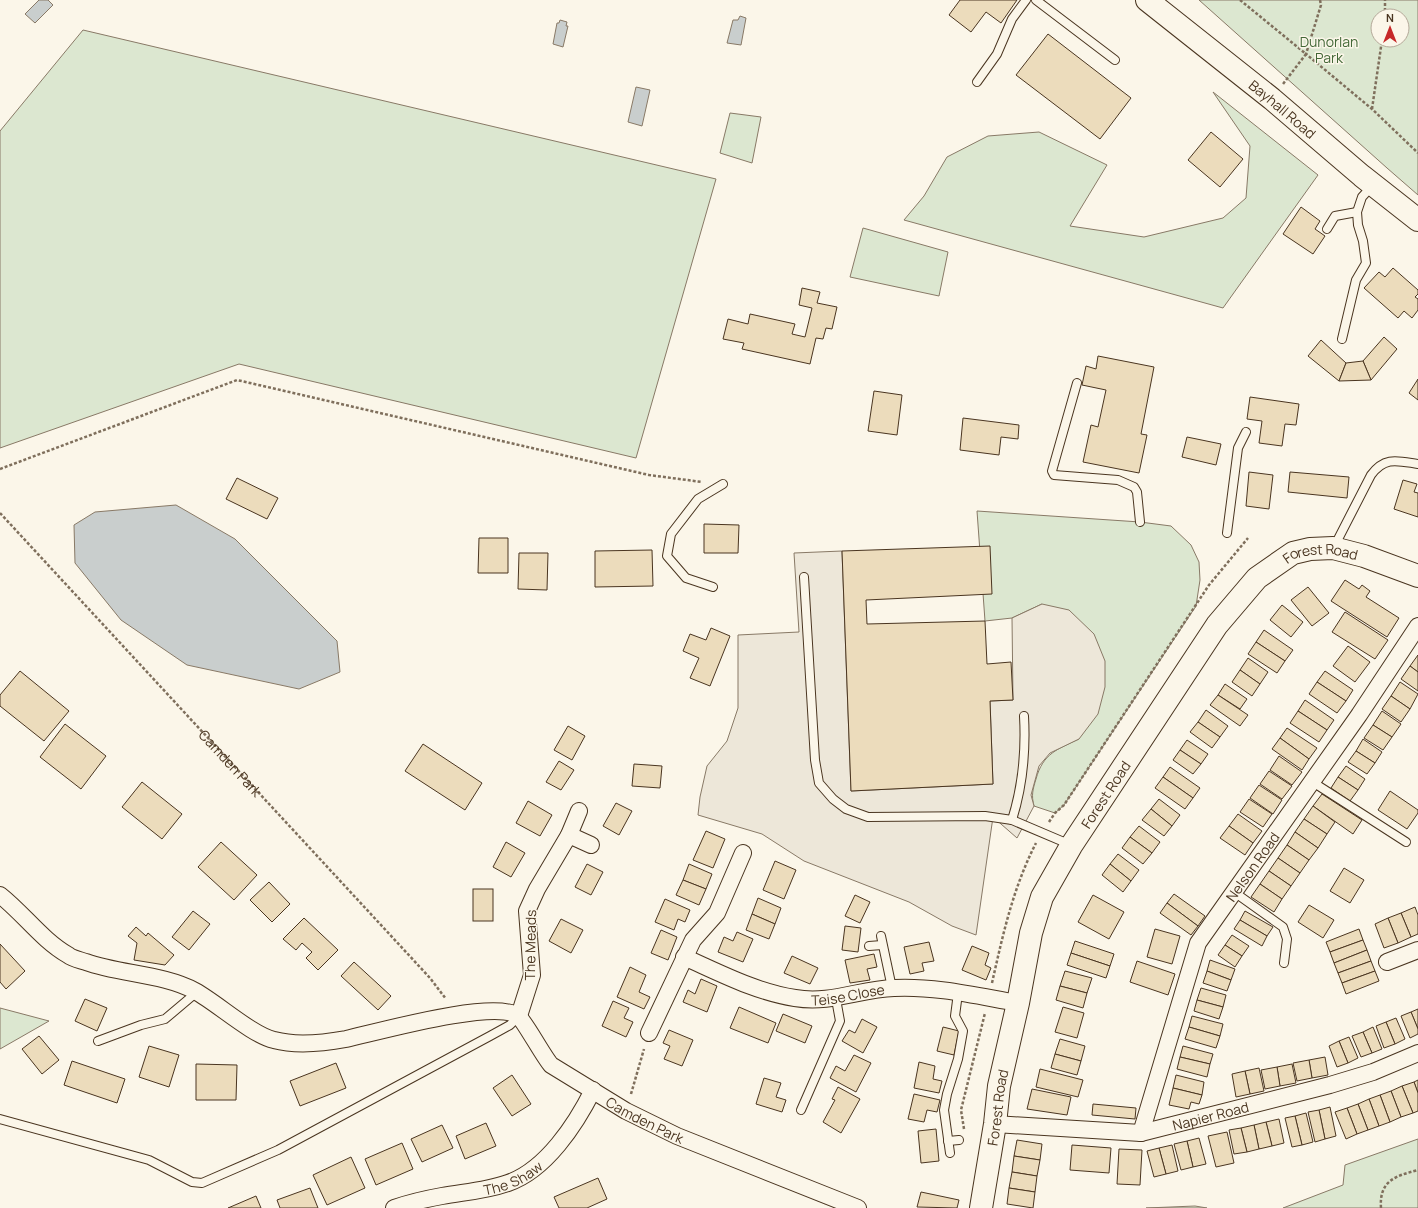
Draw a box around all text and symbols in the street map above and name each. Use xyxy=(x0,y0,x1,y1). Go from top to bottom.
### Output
north arrow xyxy=(1370,8,1410,48)
text: N xyxy=(1386,10,1394,25)
park label: Dunorlan Park xyxy=(1300,32,1358,67)
street label: Bayhall Road xyxy=(1245,75,1320,142)
street label: Forest Road xyxy=(1279,538,1360,567)
street label: Camden Park xyxy=(195,725,267,801)
street label: Forest Road xyxy=(1076,757,1134,832)
street label: Nelson Road xyxy=(1221,828,1283,905)
street label: The Meads xyxy=(520,909,540,981)
street label: Teise Close xyxy=(811,979,886,1009)
street label: Forest Road xyxy=(982,1067,1012,1147)
street label: Camden Park xyxy=(603,1092,688,1148)
street label: Napier Road xyxy=(1170,1097,1251,1134)
street label: The Shaw xyxy=(482,1156,546,1199)

